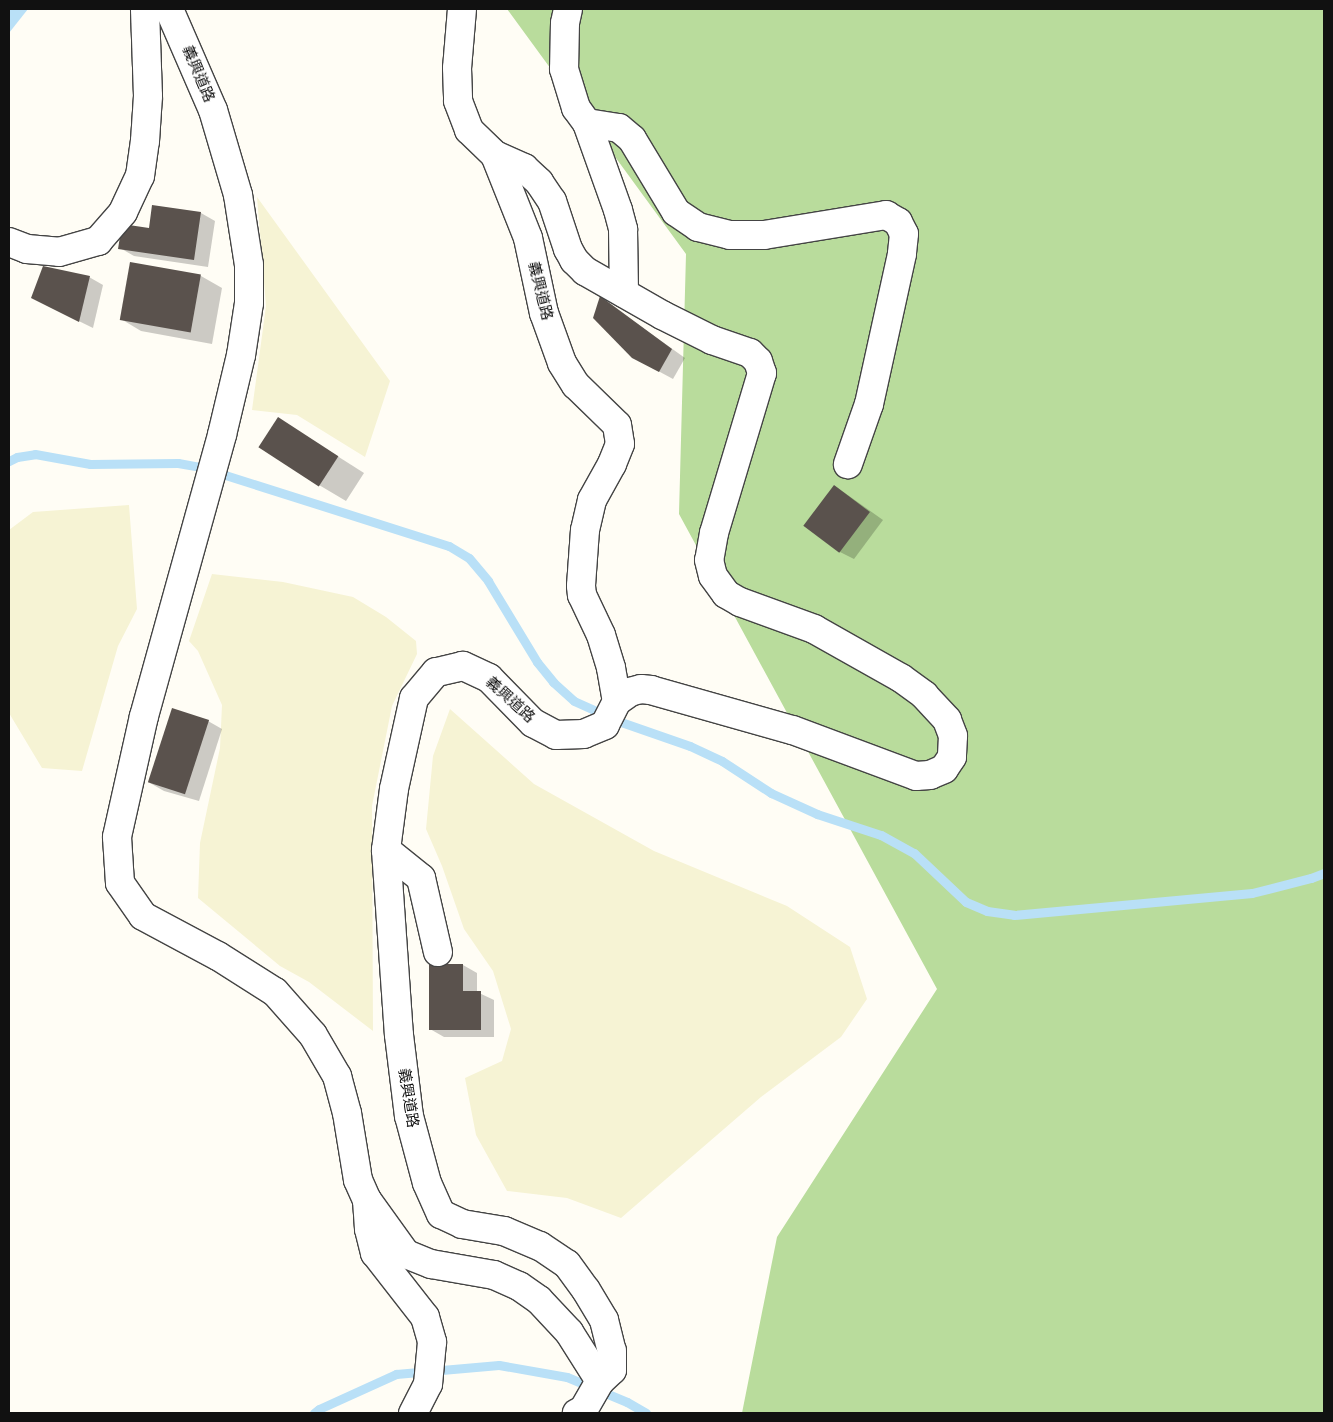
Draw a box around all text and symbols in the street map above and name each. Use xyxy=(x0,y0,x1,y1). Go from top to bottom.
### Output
street label: 義興道路 xyxy=(178,43,218,105)
street label: 義興道路 xyxy=(524,260,556,322)
street label: 義興道路 xyxy=(482,673,538,727)
street label: 義興道路 xyxy=(394,1067,422,1129)

